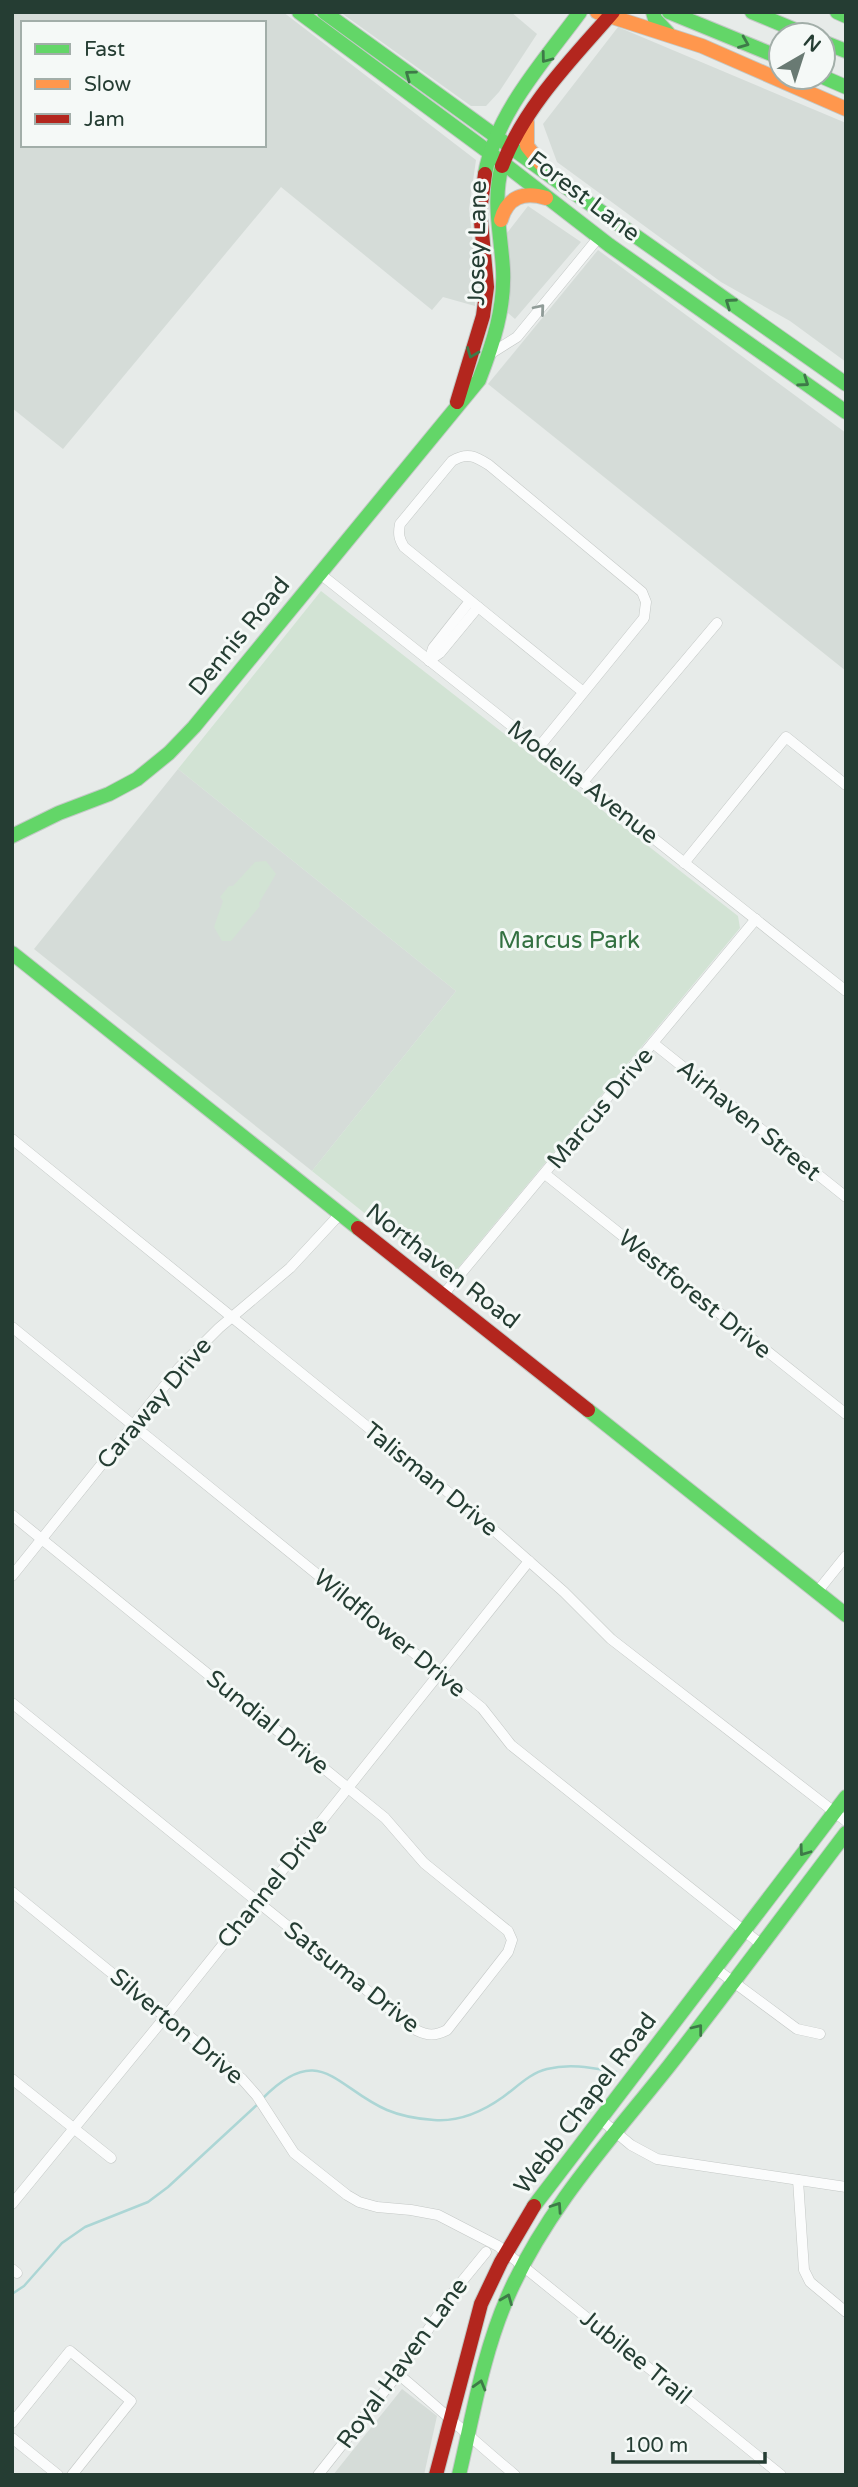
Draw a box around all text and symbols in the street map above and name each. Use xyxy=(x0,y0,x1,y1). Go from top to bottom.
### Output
legend xyxy=(21,21,266,147)
north arrow xyxy=(767,21,837,91)
text: N xyxy=(799,30,825,57)
one-way arrow xyxy=(737,34,749,48)
text: Fast xyxy=(84,37,125,62)
one-way arrow xyxy=(542,50,555,63)
one-way arrow xyxy=(406,71,418,83)
text: Slow xyxy=(84,72,132,97)
text: Jam xyxy=(84,107,125,132)
street label: Forest Lane xyxy=(522,145,646,248)
street label: Josey Lane xyxy=(462,180,493,306)
one-way arrow xyxy=(725,299,738,311)
one-way arrow xyxy=(532,304,544,317)
one-way arrow xyxy=(467,347,481,359)
one-way arrow xyxy=(796,374,809,386)
street label: Dennis Road xyxy=(183,571,296,702)
street label: Modella Avenue xyxy=(501,714,664,850)
park label: Marcus Park xyxy=(498,926,640,955)
street label: Marcus Drive xyxy=(541,1042,660,1175)
street label: Airhaven Street xyxy=(671,1054,826,1187)
street label: Northaven Road xyxy=(360,1197,525,1335)
street label: Westforest Drive xyxy=(612,1224,777,1365)
street label: Caraway Drive xyxy=(91,1332,218,1475)
street label: Talisman Drive xyxy=(357,1416,504,1543)
street label: Wildflower Drive xyxy=(308,1563,472,1704)
street label: Sundial Drive xyxy=(200,1664,335,1781)
street label: Channel Drive xyxy=(211,1812,334,1954)
one-way arrow xyxy=(800,1843,813,1856)
street label: Satsuma Drive xyxy=(278,1915,425,2039)
street label: Silverton Drive xyxy=(104,1962,249,2091)
street label: Webb Chapel Road xyxy=(508,2007,663,2200)
one-way arrow xyxy=(689,2024,702,2036)
one-way arrow xyxy=(549,2202,561,2215)
street label: Royal Haven Lane xyxy=(331,2272,474,2454)
one-way arrow xyxy=(499,2294,513,2306)
street label: Jubilee Trail xyxy=(574,2304,697,2411)
one-way arrow xyxy=(471,2379,486,2391)
scale bar xyxy=(613,2420,765,2464)
text: 100 m xyxy=(624,2433,688,2458)

